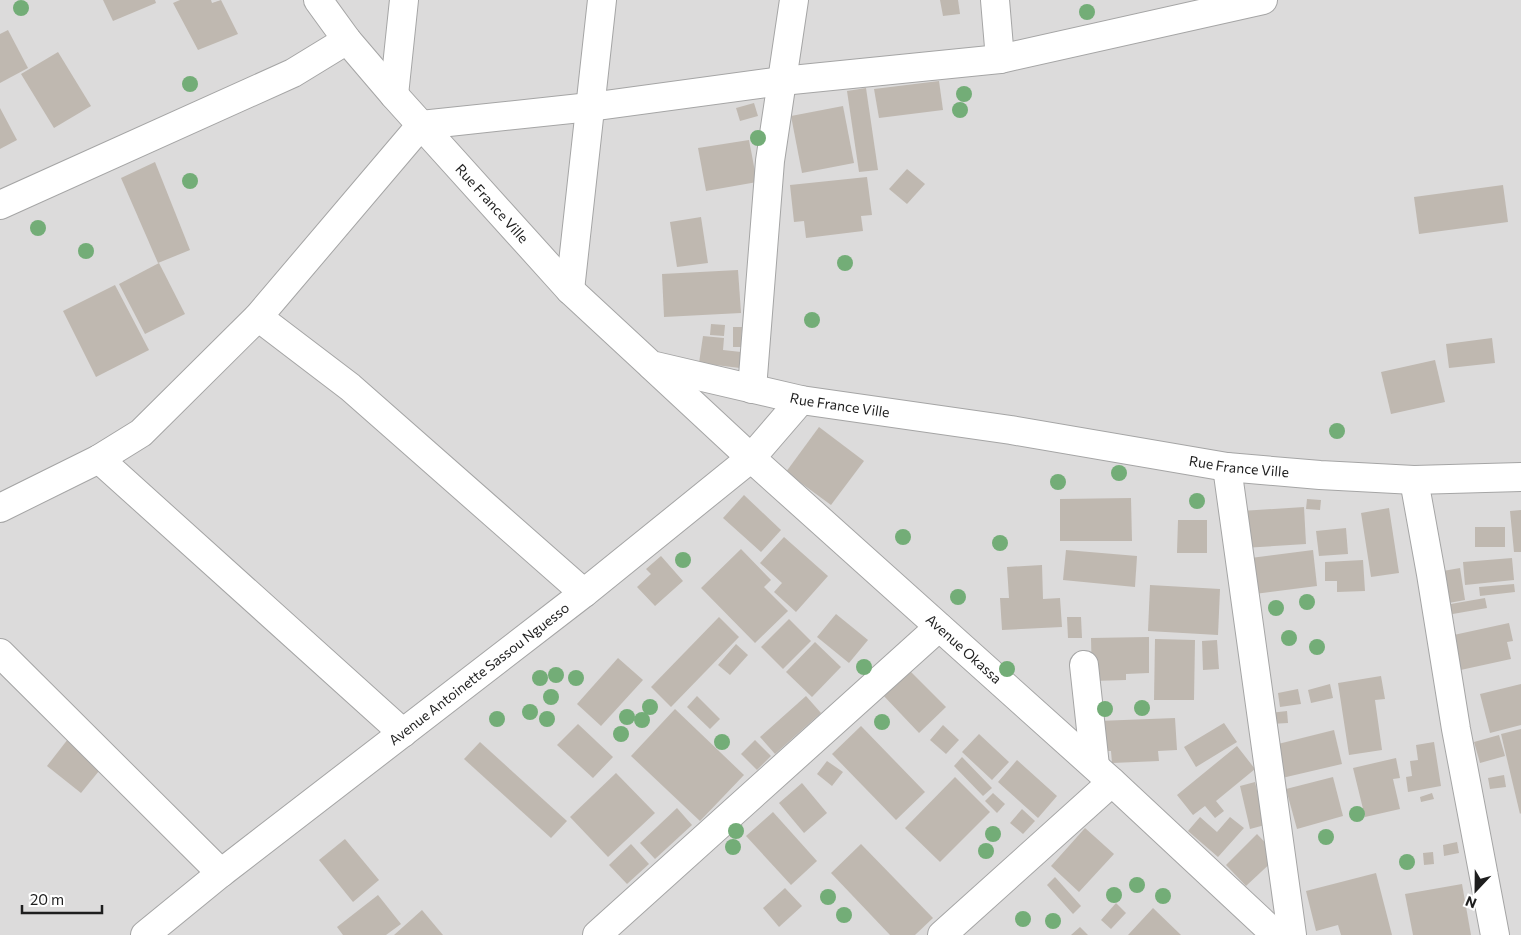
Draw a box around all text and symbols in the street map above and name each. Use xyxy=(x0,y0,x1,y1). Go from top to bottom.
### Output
street label: Rue France Ville xyxy=(452,160,532,246)
street label: Rue France Ville xyxy=(788,389,891,421)
street label: Rue France Ville xyxy=(1188,452,1290,480)
street label: Avenue Antoinette Sassou Nguesso xyxy=(385,599,572,748)
street label: Avenue Okassa xyxy=(923,610,1005,687)
north arrow xyxy=(1451,865,1501,915)
scale bar xyxy=(22,882,102,914)
text: 20 m xyxy=(30,890,64,908)
text: N xyxy=(1463,893,1479,912)

